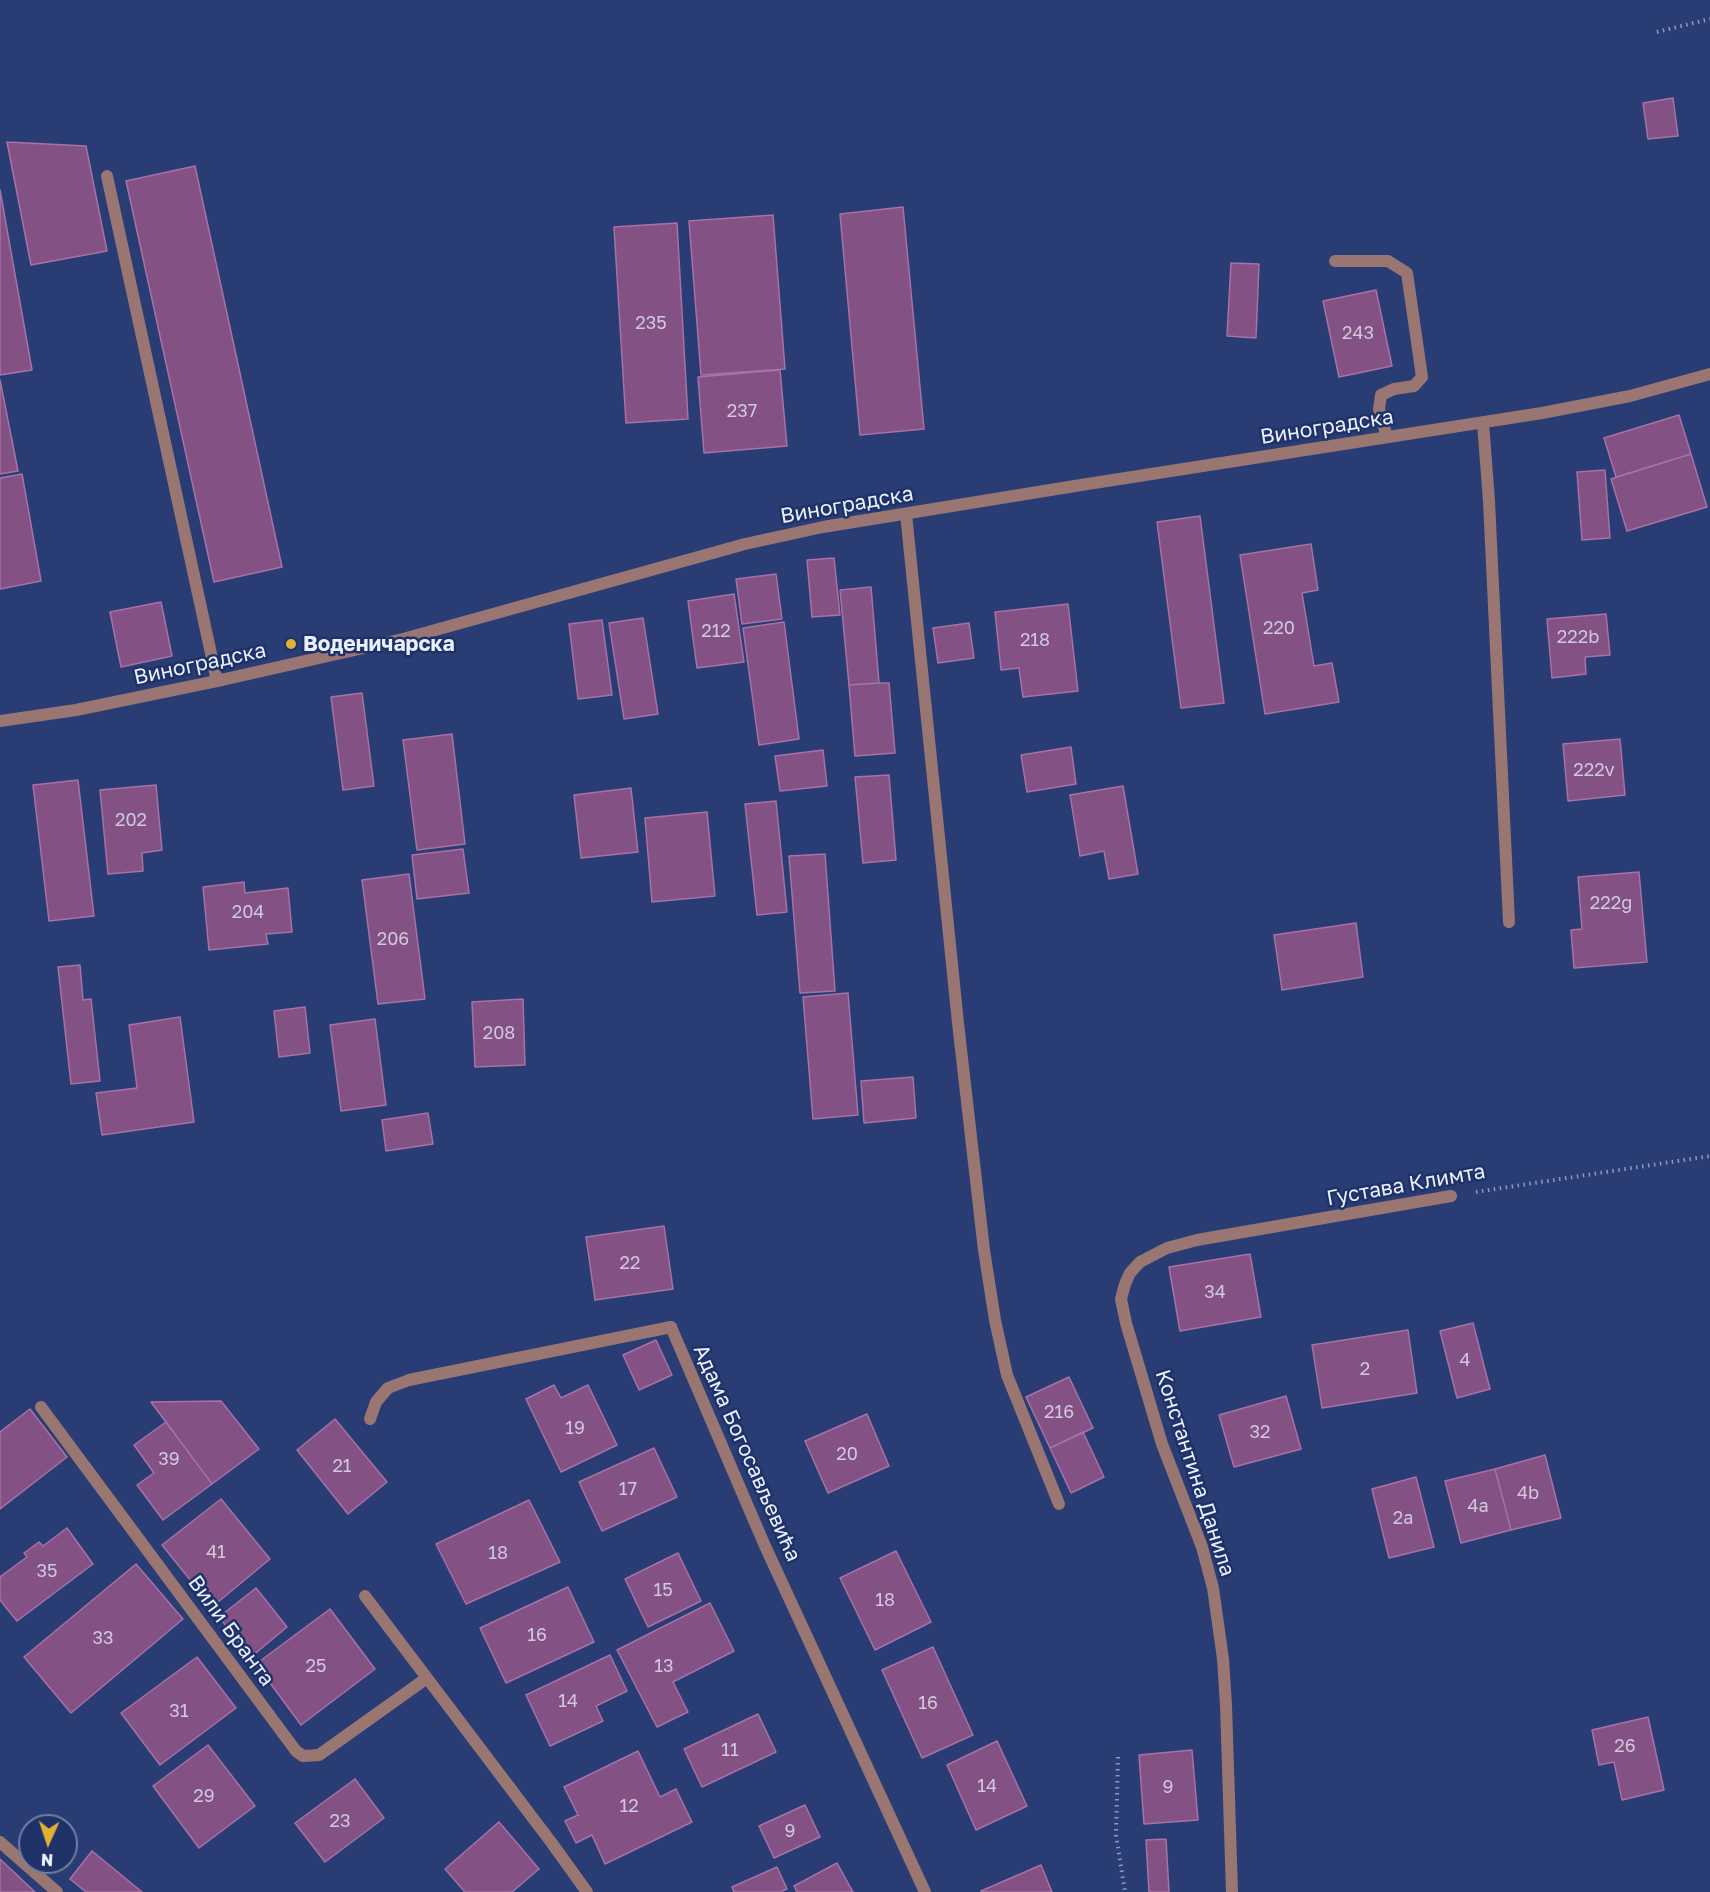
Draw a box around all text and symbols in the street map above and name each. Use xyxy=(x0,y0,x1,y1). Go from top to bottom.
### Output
house number: 235 xyxy=(635,312,667,334)
house number: 243 xyxy=(1342,322,1374,344)
house number: 237 xyxy=(727,400,757,422)
street label: Виноградска xyxy=(1259,404,1395,450)
street label: Виноградска xyxy=(779,481,915,529)
house number: 220 xyxy=(1263,617,1295,639)
house number: 212 xyxy=(701,620,731,642)
house number: 222b xyxy=(1557,626,1599,648)
house number: 218 xyxy=(1020,629,1050,651)
place label: Воденичарска xyxy=(303,631,455,657)
marker: Воденичарска xyxy=(284,637,298,651)
street label: Виноградска xyxy=(132,638,268,690)
house number: 222v xyxy=(1573,759,1615,781)
house number: 202 xyxy=(115,809,147,831)
house number: 222g xyxy=(1590,892,1632,914)
house number: 204 xyxy=(232,901,264,923)
house number: 206 xyxy=(377,928,409,950)
house number: 208 xyxy=(483,1022,515,1044)
street label: Густава Климта xyxy=(1325,1159,1487,1211)
house number: 22 xyxy=(620,1252,640,1274)
house number: 34 xyxy=(1204,1281,1226,1303)
street label: Адама Богосављевића xyxy=(688,1341,806,1565)
house number: 4 xyxy=(1460,1349,1470,1371)
house number: 2 xyxy=(1360,1358,1370,1380)
street label: Константина Данила xyxy=(1150,1367,1240,1579)
house number: 216 xyxy=(1044,1401,1074,1423)
house number: 19 xyxy=(565,1417,585,1439)
house number: 32 xyxy=(1250,1421,1270,1443)
house number: 20 xyxy=(836,1443,858,1465)
house number: 39 xyxy=(158,1448,180,1470)
house number: 21 xyxy=(332,1455,352,1477)
house number: 17 xyxy=(619,1478,637,1500)
house number: 4b xyxy=(1517,1482,1539,1504)
house number: 4a xyxy=(1467,1495,1489,1517)
house number: 2a xyxy=(1393,1507,1413,1529)
house number: 41 xyxy=(206,1541,226,1563)
house number: 18 xyxy=(488,1542,508,1564)
house number: 35 xyxy=(37,1560,57,1582)
street label: Вили Бранта xyxy=(182,1571,280,1691)
house number: 15 xyxy=(653,1579,673,1601)
house number: 18 xyxy=(875,1589,895,1611)
house number: 16 xyxy=(527,1624,547,1646)
house number: 33 xyxy=(92,1627,114,1649)
house number: 25 xyxy=(306,1655,326,1677)
house number: 13 xyxy=(654,1655,674,1677)
house number: 14 xyxy=(558,1690,578,1712)
house number: 16 xyxy=(918,1692,938,1714)
house number: 31 xyxy=(169,1700,189,1722)
house number: 26 xyxy=(1614,1735,1636,1757)
house number: 11 xyxy=(721,1739,739,1761)
house number: 14 xyxy=(977,1775,997,1797)
house number: 9 xyxy=(1163,1776,1173,1798)
house number: 29 xyxy=(193,1785,215,1807)
house number: 12 xyxy=(619,1795,639,1817)
house number: 23 xyxy=(330,1810,350,1832)
north arrow xyxy=(18,1814,78,1874)
house number: 9 xyxy=(785,1820,795,1842)
text: N xyxy=(41,1850,54,1870)

